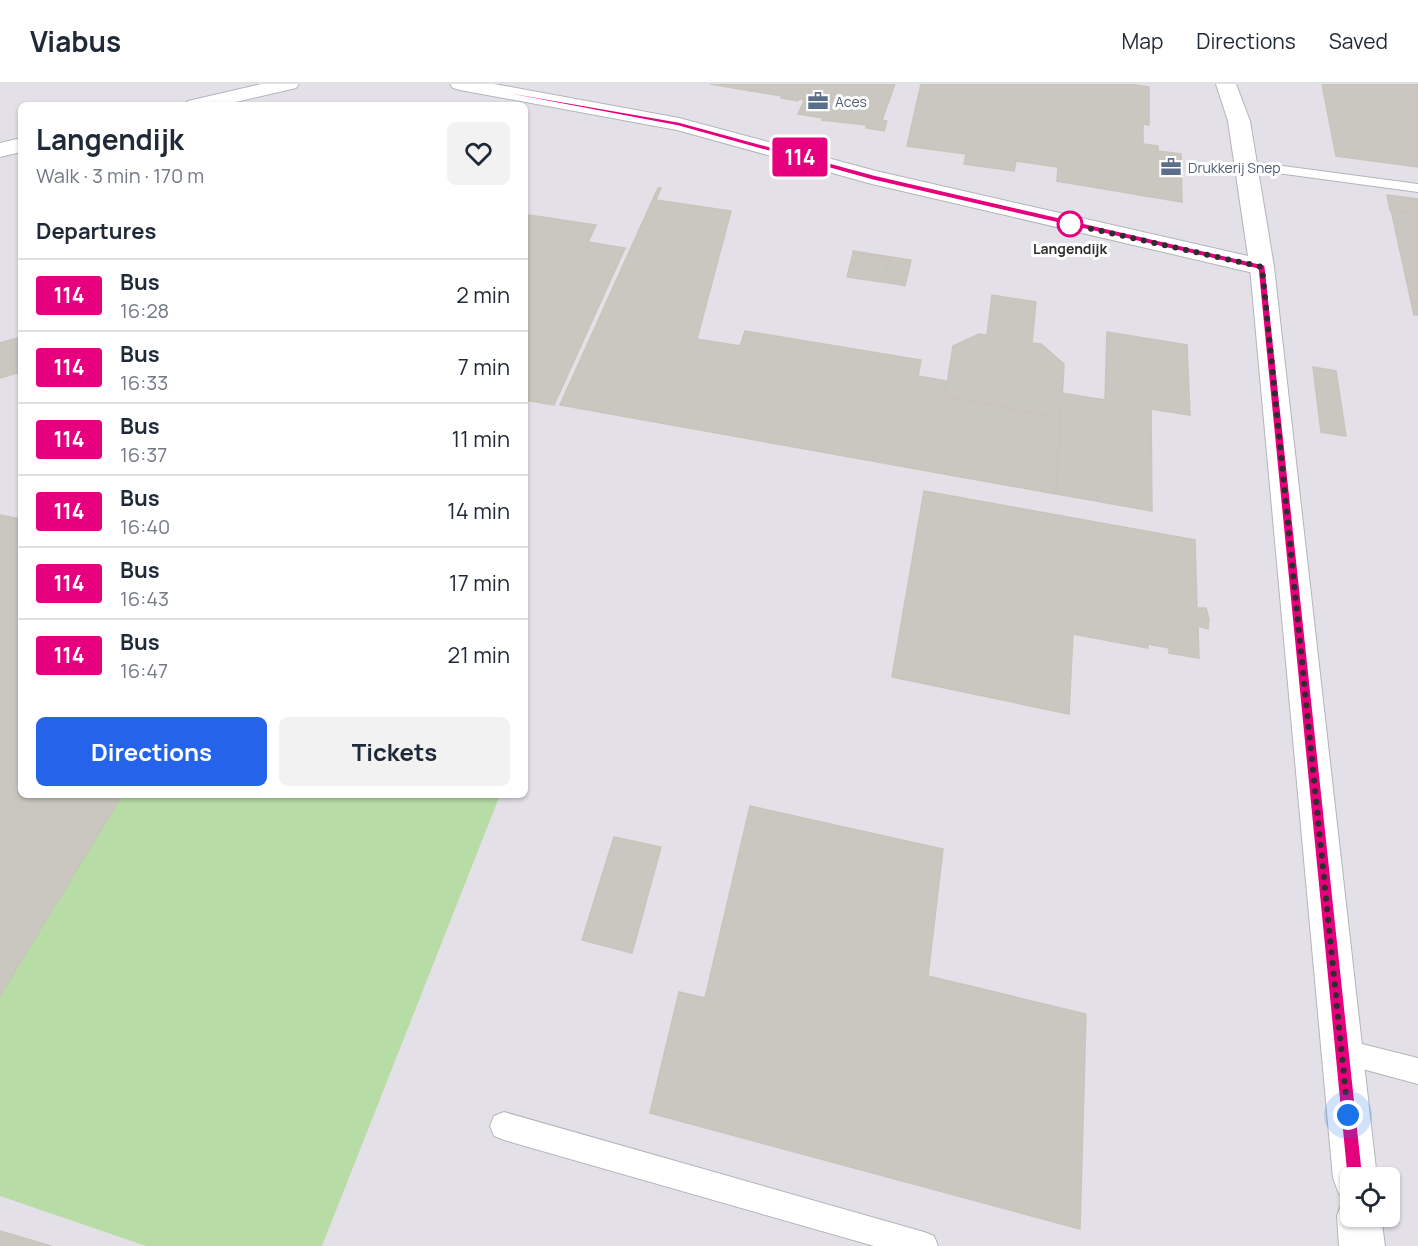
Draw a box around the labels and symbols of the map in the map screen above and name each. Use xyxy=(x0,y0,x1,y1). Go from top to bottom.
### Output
office icon: Aces xyxy=(806,89,830,113)
place label: Aces xyxy=(835,92,867,111)
line badge: 114 xyxy=(766,138,834,176)
office icon: Drukkerij Snep xyxy=(1159,155,1183,179)
place label: Drukkerij Snep xyxy=(1188,158,1280,177)
marker: Langendijk xyxy=(1057,211,1083,237)
place label: Langendijk xyxy=(1033,239,1107,258)
your location xyxy=(1333,1100,1363,1130)

